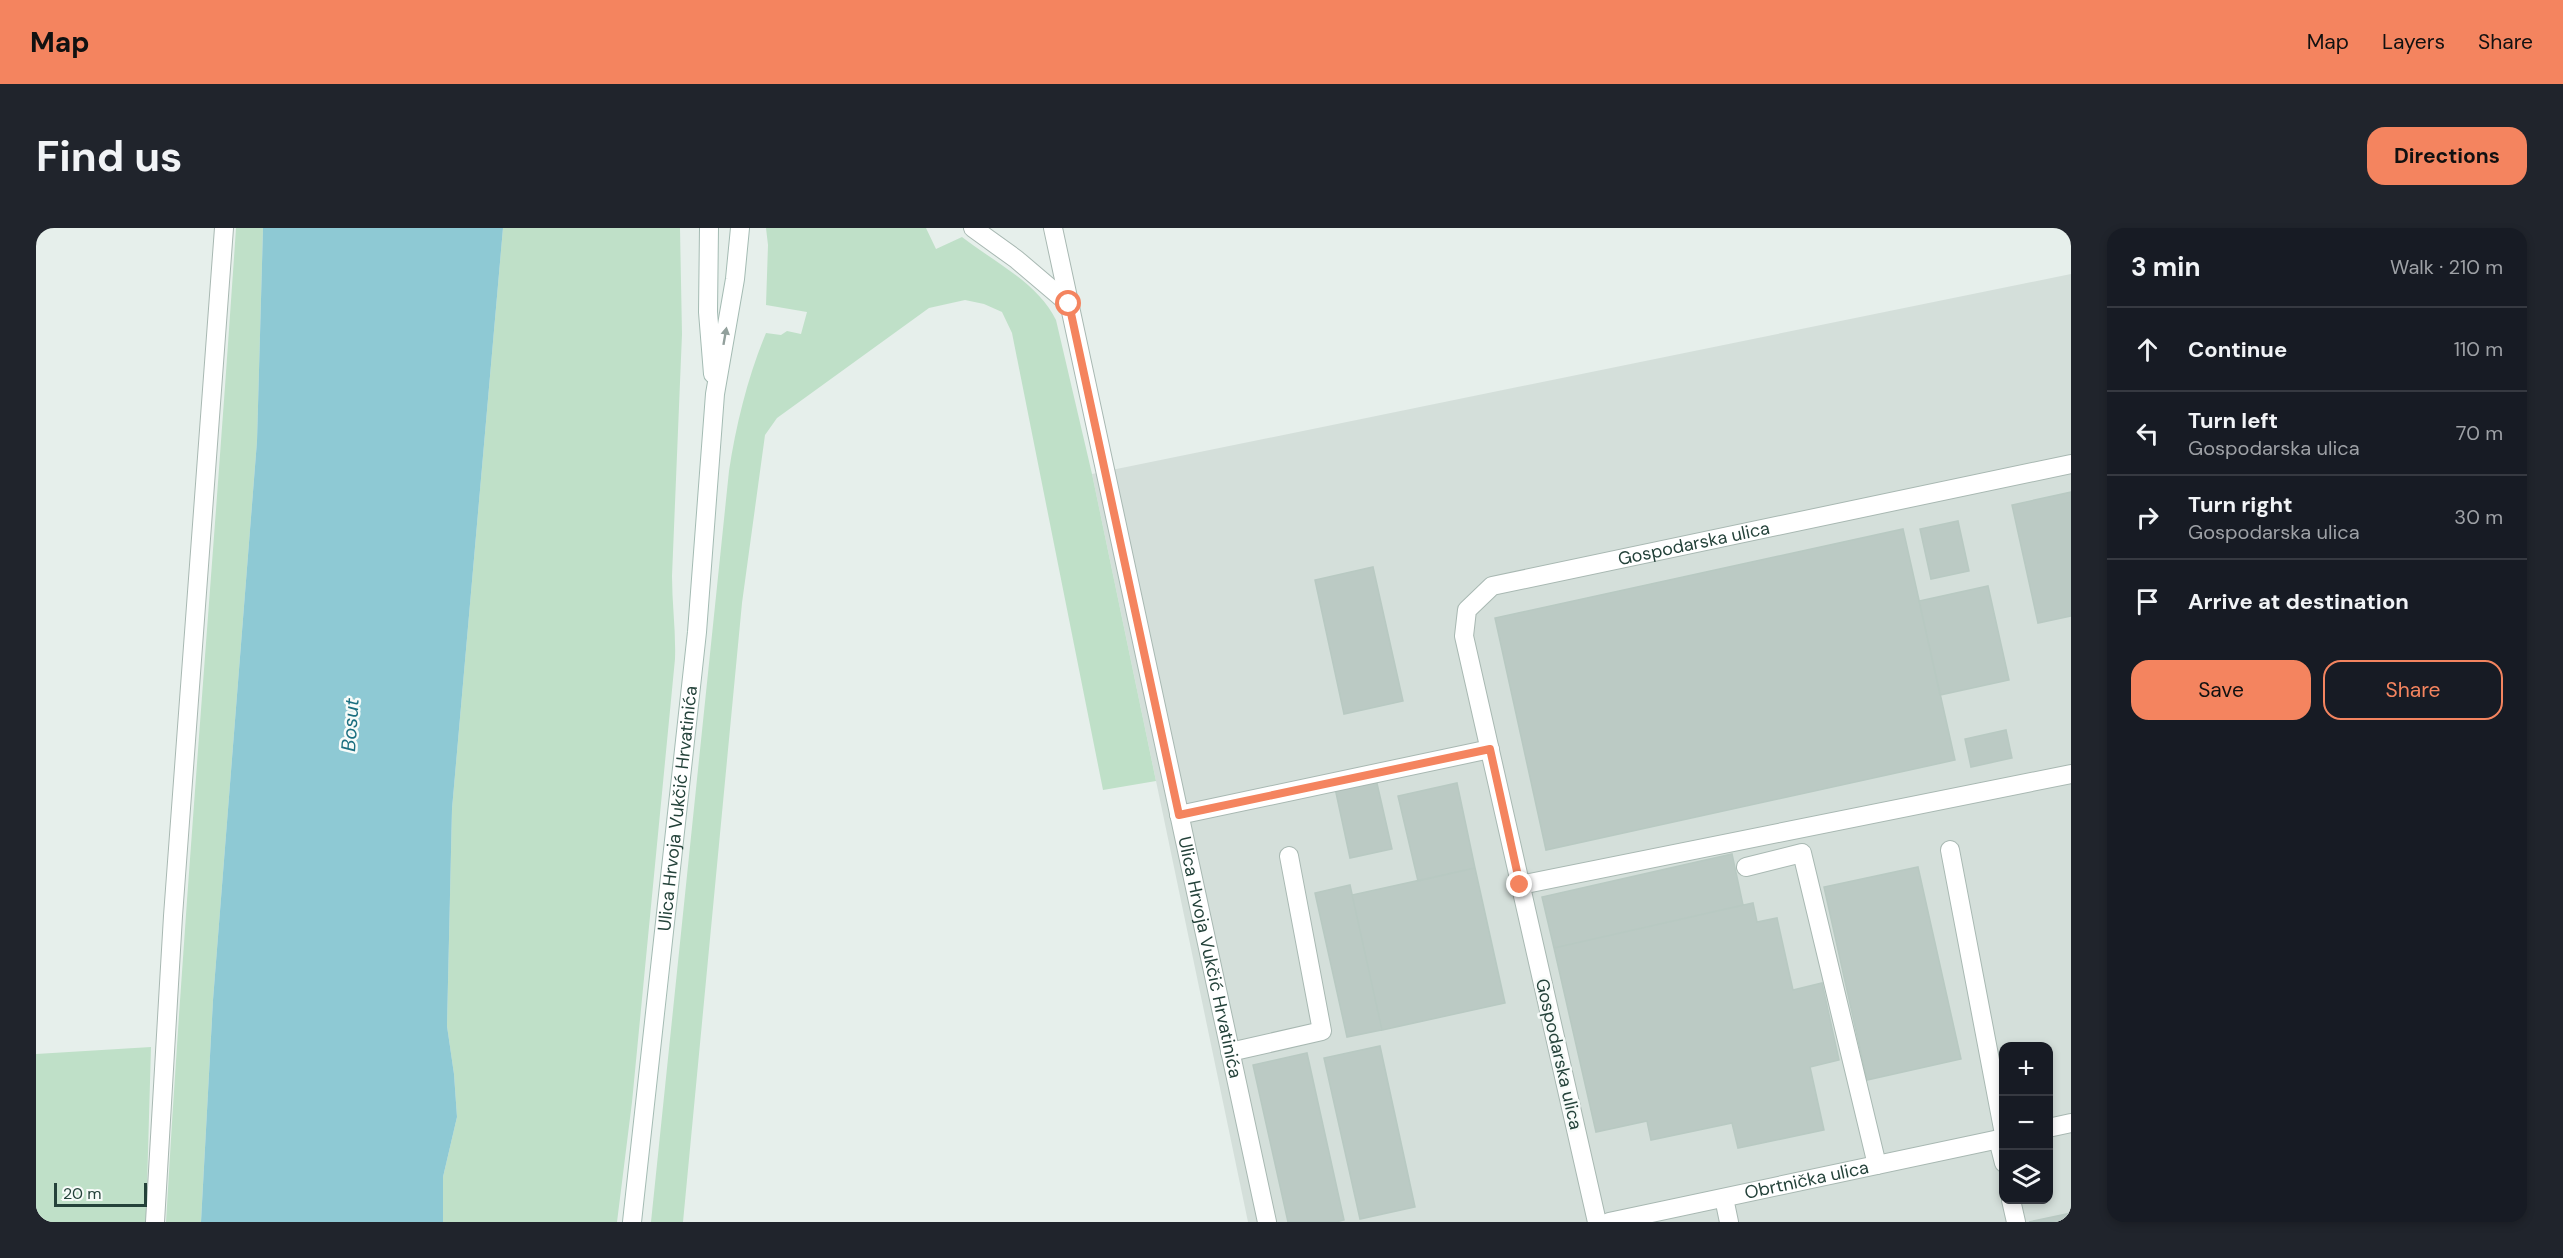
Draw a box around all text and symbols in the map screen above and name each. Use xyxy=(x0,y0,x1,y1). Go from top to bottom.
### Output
text: Map xyxy=(30,24,90,61)
text: Map xyxy=(2307,28,2349,56)
text: Layers xyxy=(2382,28,2445,56)
text: Share xyxy=(2478,28,2533,56)
button: Directions xyxy=(2367,127,2527,185)
text: Find us xyxy=(36,129,182,184)
text: 3 min xyxy=(2131,250,2200,284)
text: Walk · 210 m xyxy=(2390,254,2503,280)
route start xyxy=(1055,290,1081,316)
one-way arrow xyxy=(721,327,730,346)
icon: ahead xyxy=(2131,333,2164,366)
text: Continue xyxy=(2188,335,2287,364)
text: 110 m xyxy=(2454,336,2503,362)
text: Turn left xyxy=(2188,406,2278,435)
icon: left xyxy=(2131,417,2164,450)
text: 70 m xyxy=(2456,420,2503,446)
text: Gospodarska ulica xyxy=(2188,435,2360,461)
text: Turn right xyxy=(2188,490,2293,519)
icon: right xyxy=(2131,501,2164,534)
text: 30 m xyxy=(2454,504,2503,530)
street label: Gospodarska ulica xyxy=(1616,516,1772,571)
text: Gospodarska ulica xyxy=(2188,519,2360,545)
icon: arrive xyxy=(2131,585,2164,618)
text: Arrive at destination xyxy=(2188,587,2409,616)
button: Save xyxy=(2131,660,2311,720)
button: Share xyxy=(2323,660,2503,720)
street label: Ulica Hrvoja Vukčić Hrvatinića xyxy=(652,685,703,932)
water label: Bosut xyxy=(335,697,365,753)
street label: Ulica Hrvoja Vukčić Hrvatinića xyxy=(1172,834,1248,1080)
route end xyxy=(1506,871,1532,897)
street label: Gospodarska ulica xyxy=(1530,976,1588,1132)
map controls xyxy=(1999,1042,2053,1204)
button: + xyxy=(1999,1042,2053,1096)
button: − xyxy=(1999,1096,2053,1150)
button: layers xyxy=(1999,1150,2053,1204)
street label: Obrtnička ulica xyxy=(1742,1155,1871,1205)
scale bar xyxy=(54,1180,147,1208)
text: 20 m xyxy=(63,1183,102,1204)

